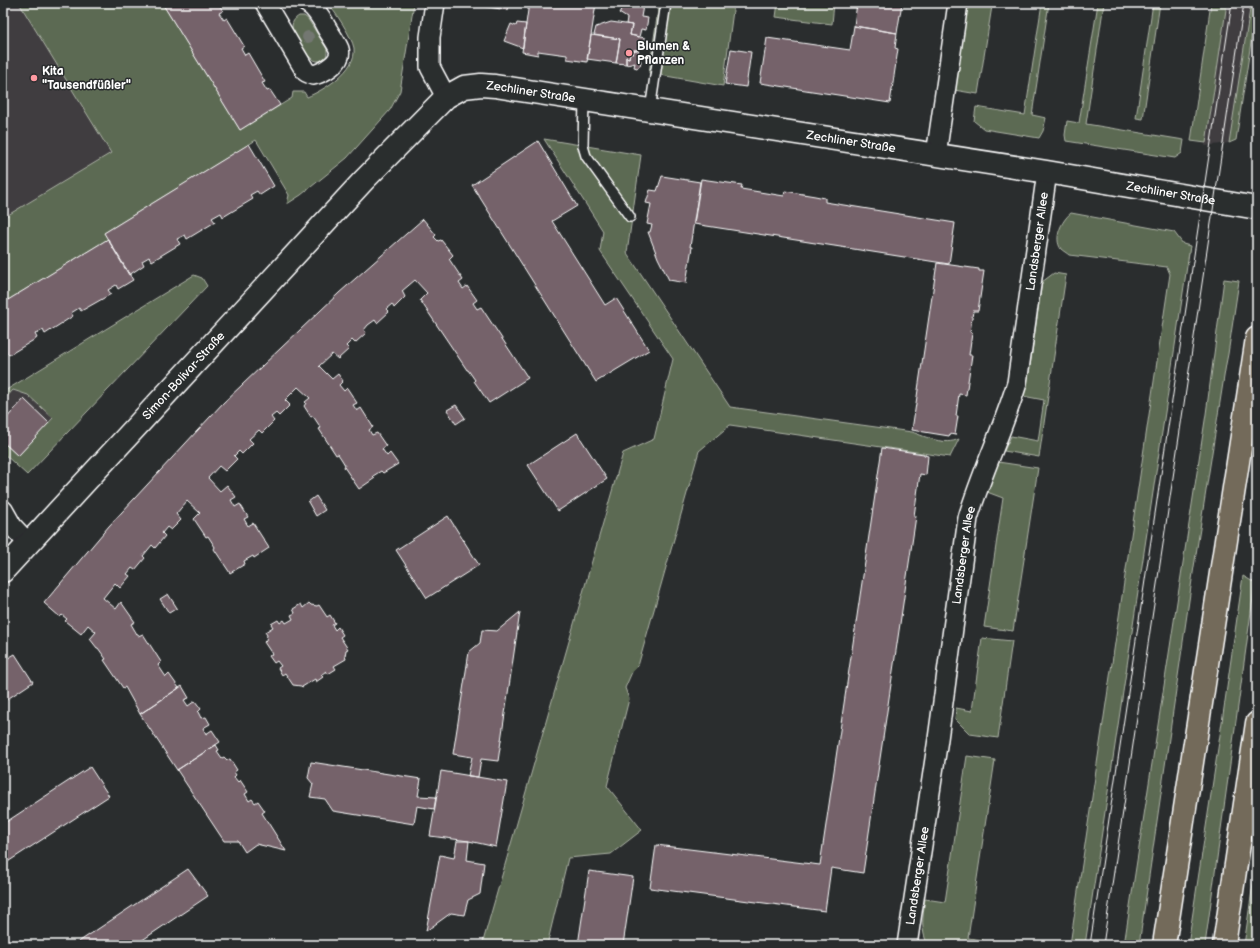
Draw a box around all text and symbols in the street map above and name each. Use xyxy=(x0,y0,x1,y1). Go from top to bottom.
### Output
place label: Blumen & Pflanzen xyxy=(637,39,690,68)
marker: Blumen & Pflanzen xyxy=(624,48,634,58)
place label: Kita "Tausendfüßler" xyxy=(42,64,131,93)
marker: Kita "Tausendfüßler" xyxy=(29,73,39,83)
street label: Zechliner Straße xyxy=(485,78,576,106)
street label: Zechliner Straße xyxy=(804,127,897,156)
street label: Zechliner Straße xyxy=(1124,179,1216,209)
street label: Landsberger Allee xyxy=(1023,191,1052,292)
street label: Simon-Bolivar-Straße xyxy=(139,329,228,423)
street label: Landsberger Allee xyxy=(949,504,979,605)
street label: Landsberger Allee xyxy=(903,826,933,926)

